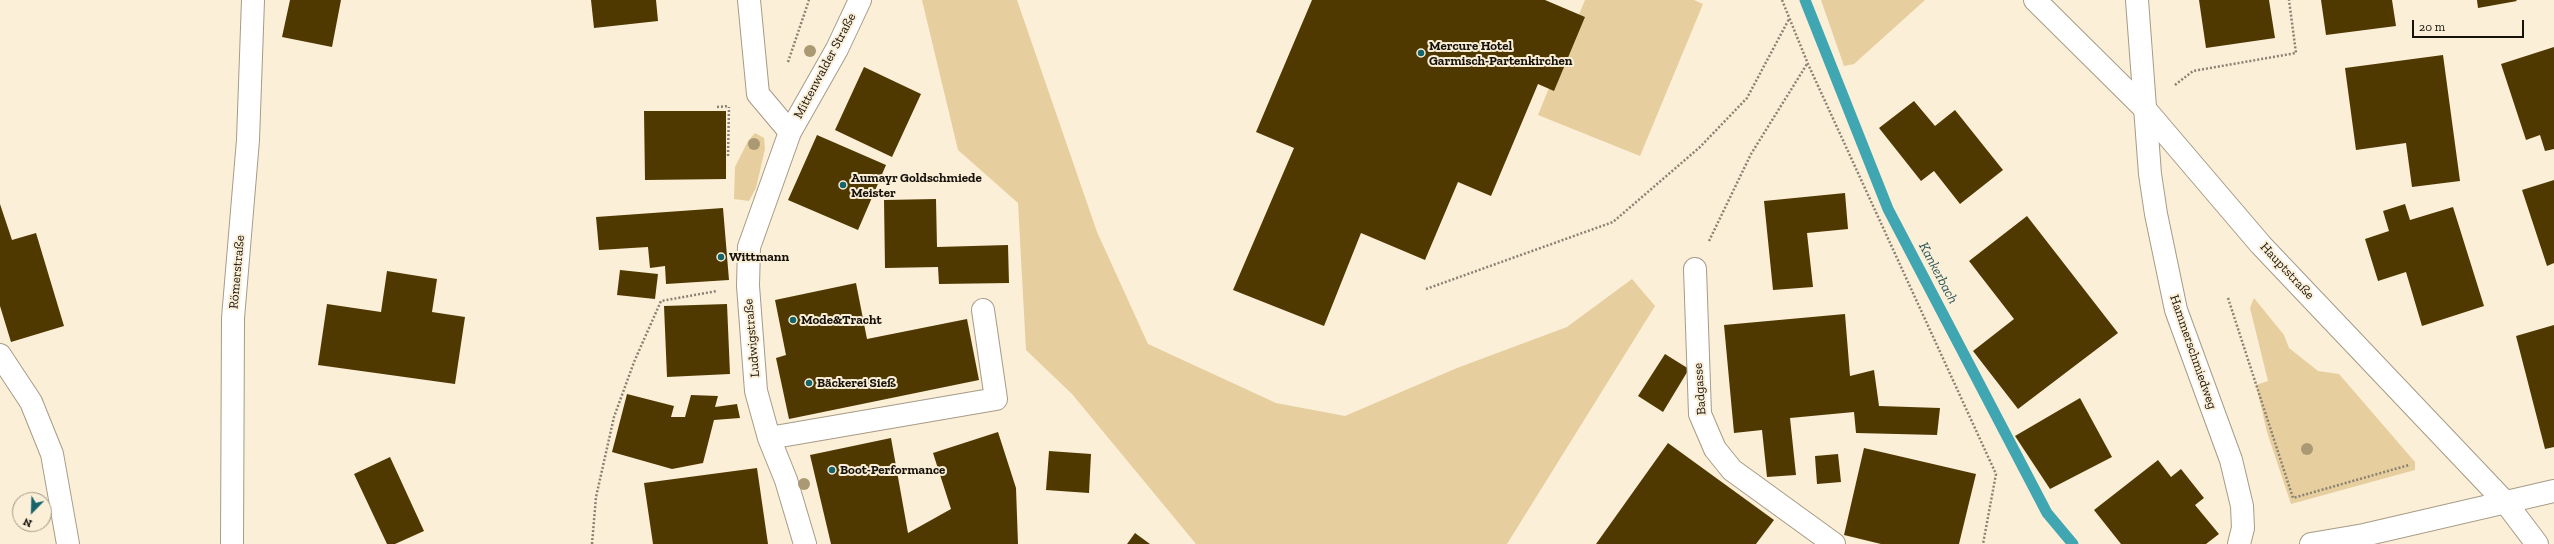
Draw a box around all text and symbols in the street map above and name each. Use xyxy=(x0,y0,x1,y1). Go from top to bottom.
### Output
street label: Mittenwalder Straße xyxy=(791,10,859,122)
scale bar xyxy=(2414,12,2526,38)
text: 20 m xyxy=(2419,20,2445,34)
place label: Mercure Hotel Garmisch-Partenkirchen xyxy=(1429,38,1573,69)
marker: Mercure Hotel Garmisch-Partenkirchen xyxy=(1416,48,1426,58)
place label: Aumayr Goldschmiede Meister xyxy=(851,170,982,201)
marker: Aumayr Goldschmiede Meister xyxy=(838,180,848,190)
street label: Römerstraße xyxy=(226,234,248,310)
water label: Kankerbach xyxy=(1915,239,1961,307)
street label: Hauptstraße xyxy=(2257,239,2317,303)
place label: Wittmann xyxy=(729,249,789,265)
marker: Wittmann xyxy=(716,252,726,262)
street label: Hammerschmiedweg xyxy=(2166,293,2220,411)
street label: Ludwigstraße xyxy=(741,298,763,378)
place label: Mode&Tracht xyxy=(801,312,882,328)
marker: Mode&Tracht xyxy=(788,315,798,325)
street label: Badgasse xyxy=(1690,362,1710,416)
place label: Bäckerei Sieß xyxy=(817,375,896,391)
marker: Bäckerei Sieß xyxy=(804,378,814,388)
place label: Boot-Performance xyxy=(840,462,945,478)
marker: Boot-Performance xyxy=(827,465,837,475)
north arrow xyxy=(12,492,52,532)
text: N xyxy=(21,515,34,530)

